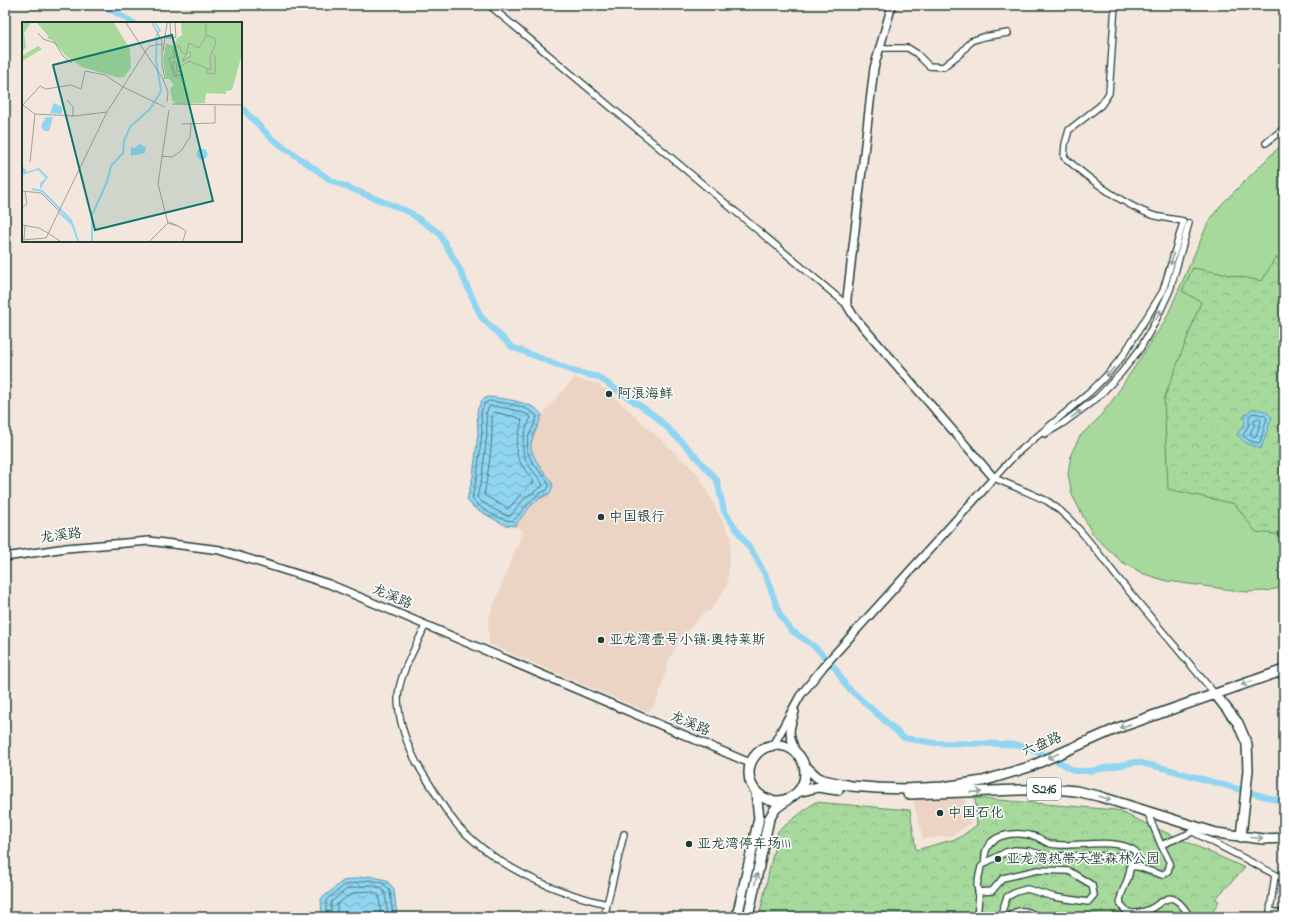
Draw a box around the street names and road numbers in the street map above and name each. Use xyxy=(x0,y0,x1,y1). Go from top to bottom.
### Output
street label: 龙溪路 xyxy=(39,523,83,549)
street label: 龙溪路 xyxy=(369,579,415,615)
street label: 龙溪路 xyxy=(667,706,713,742)
street label: 六盘路 xyxy=(1019,727,1065,763)
road number: S216 xyxy=(1027,778,1061,800)

